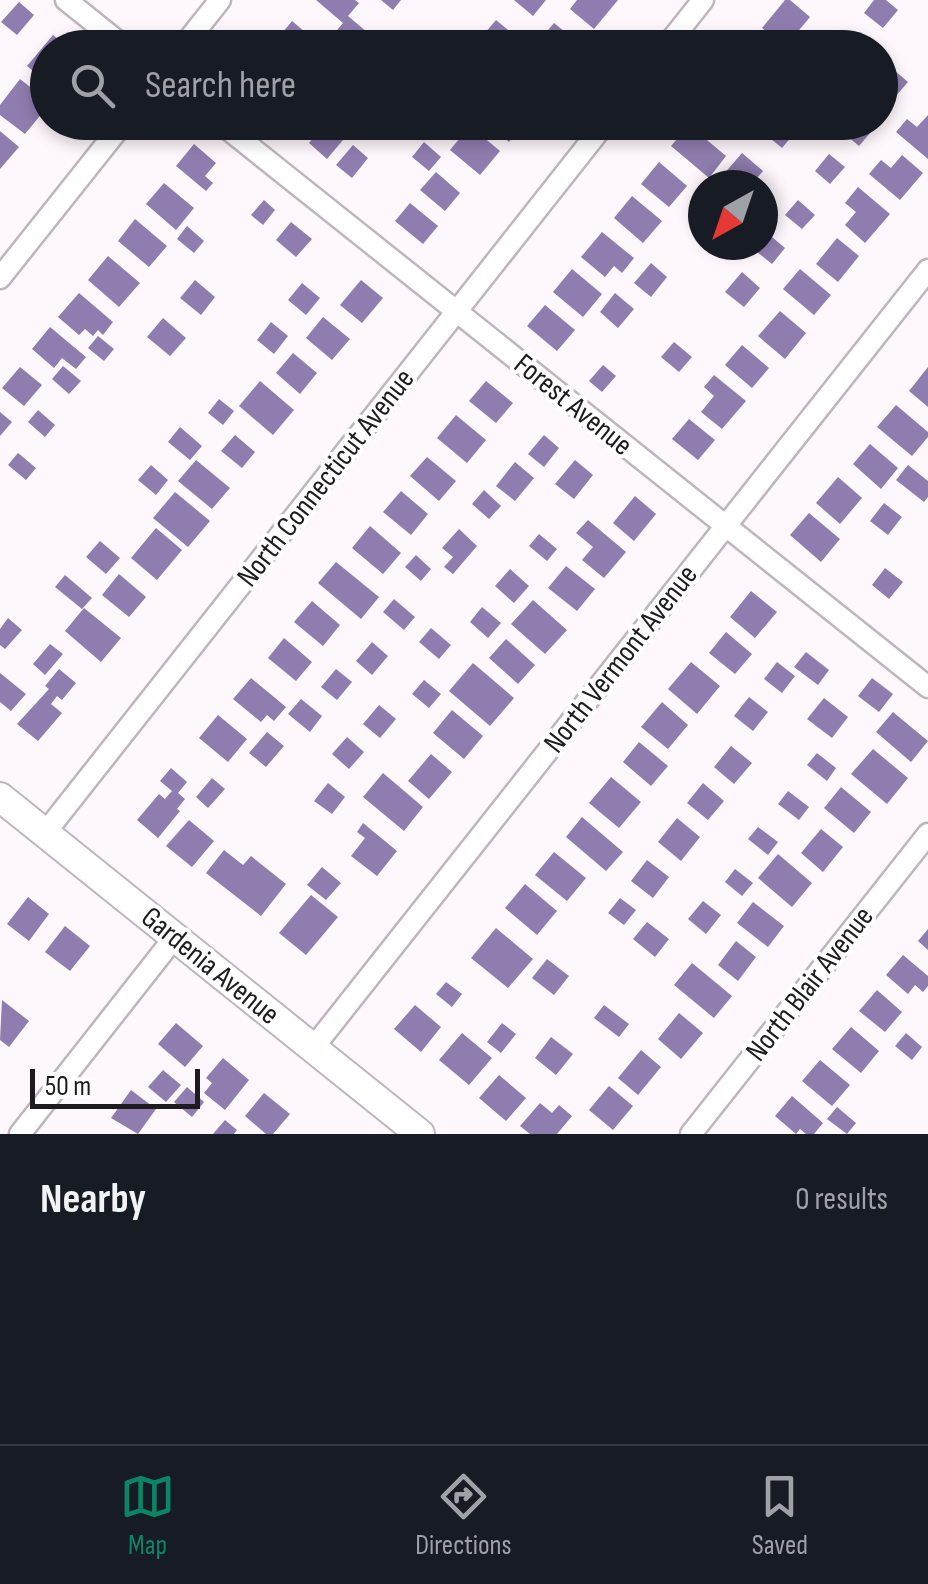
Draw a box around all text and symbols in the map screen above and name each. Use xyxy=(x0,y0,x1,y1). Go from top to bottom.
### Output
search box xyxy=(30,30,898,140)
icon: search xyxy=(65,58,120,113)
text: Search here xyxy=(145,63,296,108)
north arrow xyxy=(688,170,778,260)
street label: Forest Avenue xyxy=(507,346,639,464)
street label: North Connecticut Avenue xyxy=(230,362,422,594)
street label: North Vermont Avenue xyxy=(536,558,706,760)
street label: Gardenia Avenue xyxy=(134,899,286,1033)
street label: North Blair Avenue xyxy=(738,900,882,1068)
scale bar xyxy=(30,1064,200,1108)
text: 50 m xyxy=(45,1070,91,1103)
text: Nearby xyxy=(40,1174,146,1225)
text: 0 results xyxy=(795,1180,888,1219)
tab: Map xyxy=(120,1469,175,1562)
tab: Directions xyxy=(415,1469,512,1562)
tab: Saved xyxy=(752,1469,808,1562)

